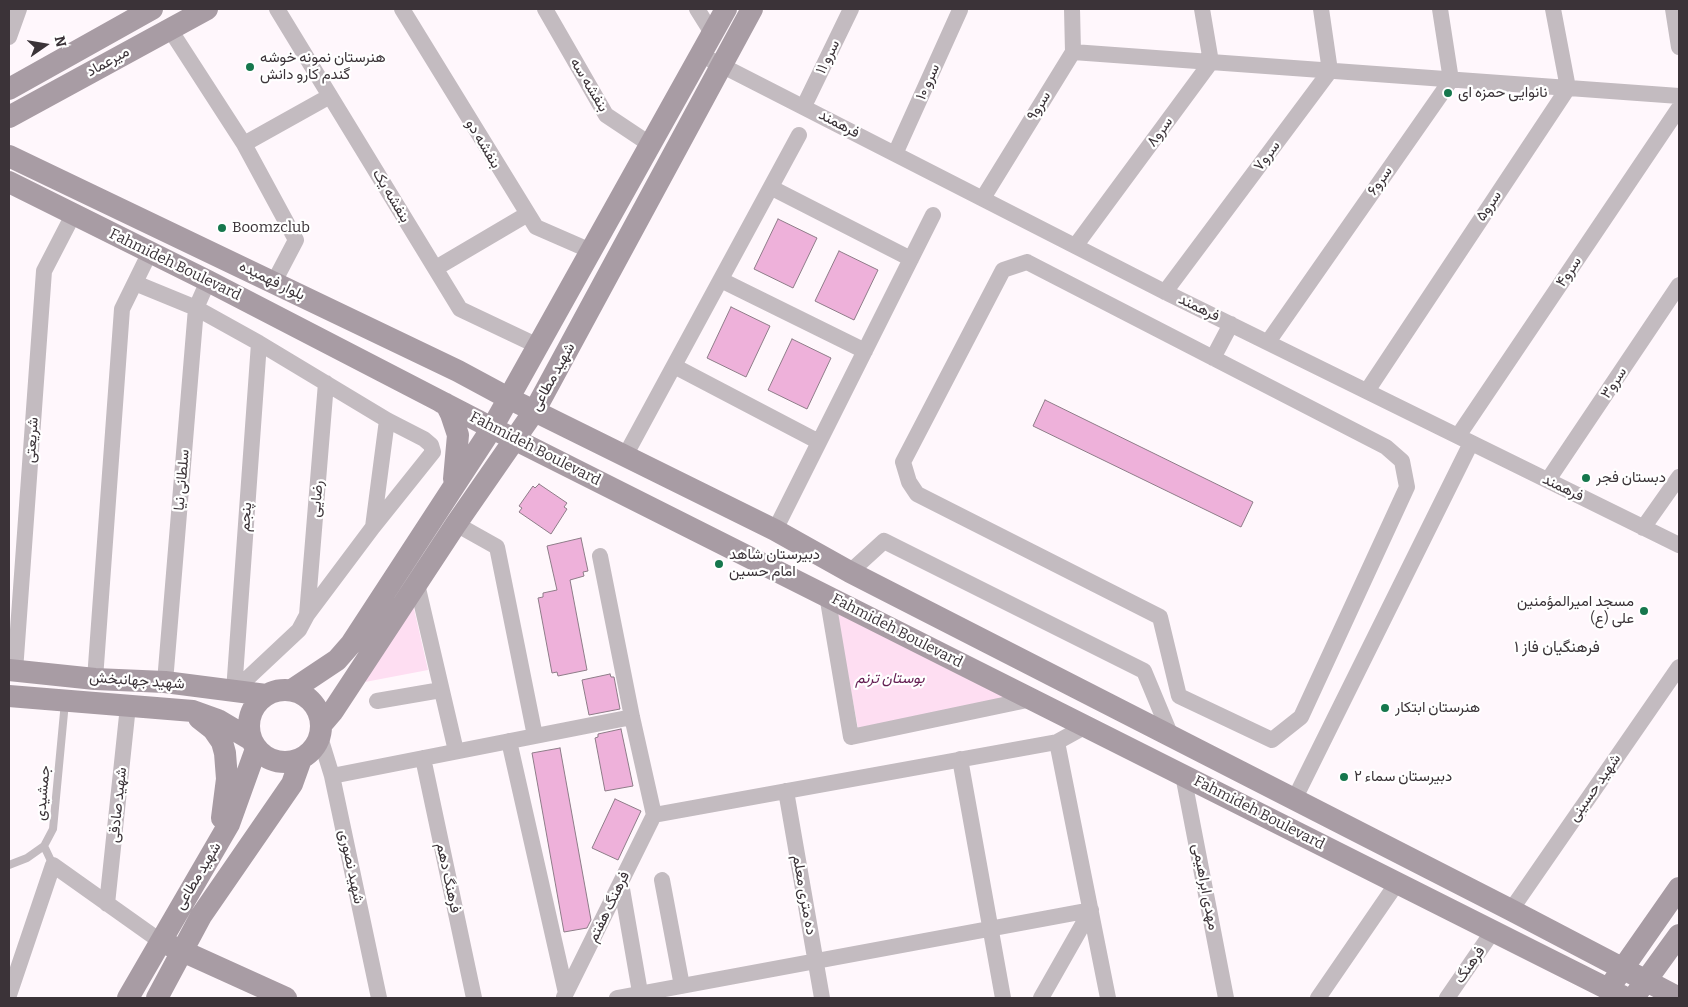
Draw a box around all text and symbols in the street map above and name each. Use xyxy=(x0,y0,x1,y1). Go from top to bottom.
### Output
north arrow xyxy=(20,20,70,70)
text: N xyxy=(51,34,70,49)
street label: ۱۱ سرو xyxy=(812,37,844,77)
street label: میرعماد xyxy=(83,43,133,81)
place label: هنرستان نمونه خوشه گندم کارو دانش xyxy=(260,49,386,84)
street label: بنفشه سه xyxy=(566,55,612,115)
marker: هنرستان نمونه خوشه گندم کارو دانش xyxy=(244,61,256,73)
street label: سرو ۱۰ xyxy=(912,61,944,103)
place label: نانوایی حمزه ای xyxy=(1458,84,1547,102)
marker: نانوایی حمزه ای xyxy=(1442,87,1454,99)
street label: سرو۹ xyxy=(1023,88,1055,124)
street label: فرهمند xyxy=(816,106,862,142)
street label: سرو۸ xyxy=(1143,113,1177,151)
street label: بنفشه دو xyxy=(461,116,505,172)
street label: سرو۷ xyxy=(1250,137,1284,175)
street label: سرو۶ xyxy=(1364,163,1396,199)
street label: بنفشه یک xyxy=(368,166,414,226)
street label: سرو۵ xyxy=(1472,187,1506,225)
place label: Boomzclub xyxy=(232,219,310,237)
marker: Boomzclub xyxy=(216,222,228,234)
street label: Fahmideh Boulevard xyxy=(106,225,244,305)
street label: سرو۴ xyxy=(1552,253,1586,291)
street label: بلوار فهمیده xyxy=(236,257,308,305)
street label: فرهمند xyxy=(1175,290,1223,326)
street label: شهید مطاعی xyxy=(527,340,579,414)
street label: سرو۳ xyxy=(1597,364,1631,402)
street label: Fahmideh Boulevard xyxy=(467,408,603,490)
street label: شریعتی xyxy=(21,416,43,464)
street label: سلطانی نیا xyxy=(170,449,194,511)
place label: دبستان فجر xyxy=(1596,469,1666,487)
street label: فرهمند xyxy=(1539,470,1587,506)
marker: دبستان فجر xyxy=(1580,472,1592,484)
street label: رضایی xyxy=(306,480,328,518)
street label: پنجم xyxy=(236,502,256,532)
place label: دبیرستان شاهد امام حسین xyxy=(729,546,820,581)
marker: دبیرستان شاهد امام حسین xyxy=(713,558,725,570)
street label: Fahmideh Boulevard xyxy=(829,590,965,672)
place label: مسجد امیرالمؤمنین علی (ع) xyxy=(1517,593,1634,628)
marker: مسجد امیرالمؤمنین علی (ع) xyxy=(1638,605,1650,617)
district label: فرهنگیان فاز ۱ xyxy=(1514,638,1600,658)
street label: شهید جهانبخش xyxy=(89,669,185,693)
park label: بوستان ترنم xyxy=(856,670,924,688)
place label: هنرستان ابتکار xyxy=(1395,699,1480,717)
marker: هنرستان ابتکار xyxy=(1379,702,1391,714)
street label: شهید حسینی xyxy=(1565,751,1625,825)
street label: جمشیدی xyxy=(32,765,54,821)
street label: شهید صادقی xyxy=(105,766,131,844)
place label: دبیرستان سماء ٢ xyxy=(1354,768,1452,786)
marker: دبیرستان سماء ٢ xyxy=(1338,771,1350,783)
street label: Fahmideh Boulevard xyxy=(1191,772,1327,854)
street label: شهید نصوری xyxy=(334,828,368,906)
street label: شهید مطاعی xyxy=(171,839,225,913)
street label: فرهنگ دهم xyxy=(432,841,464,915)
street label: مهدی ابراهیمی xyxy=(1188,842,1222,932)
street label: ده متری معلم xyxy=(788,854,820,936)
street label: فرهنگ هفتم xyxy=(584,869,634,945)
street label: فرهنگ xyxy=(1451,943,1489,987)

